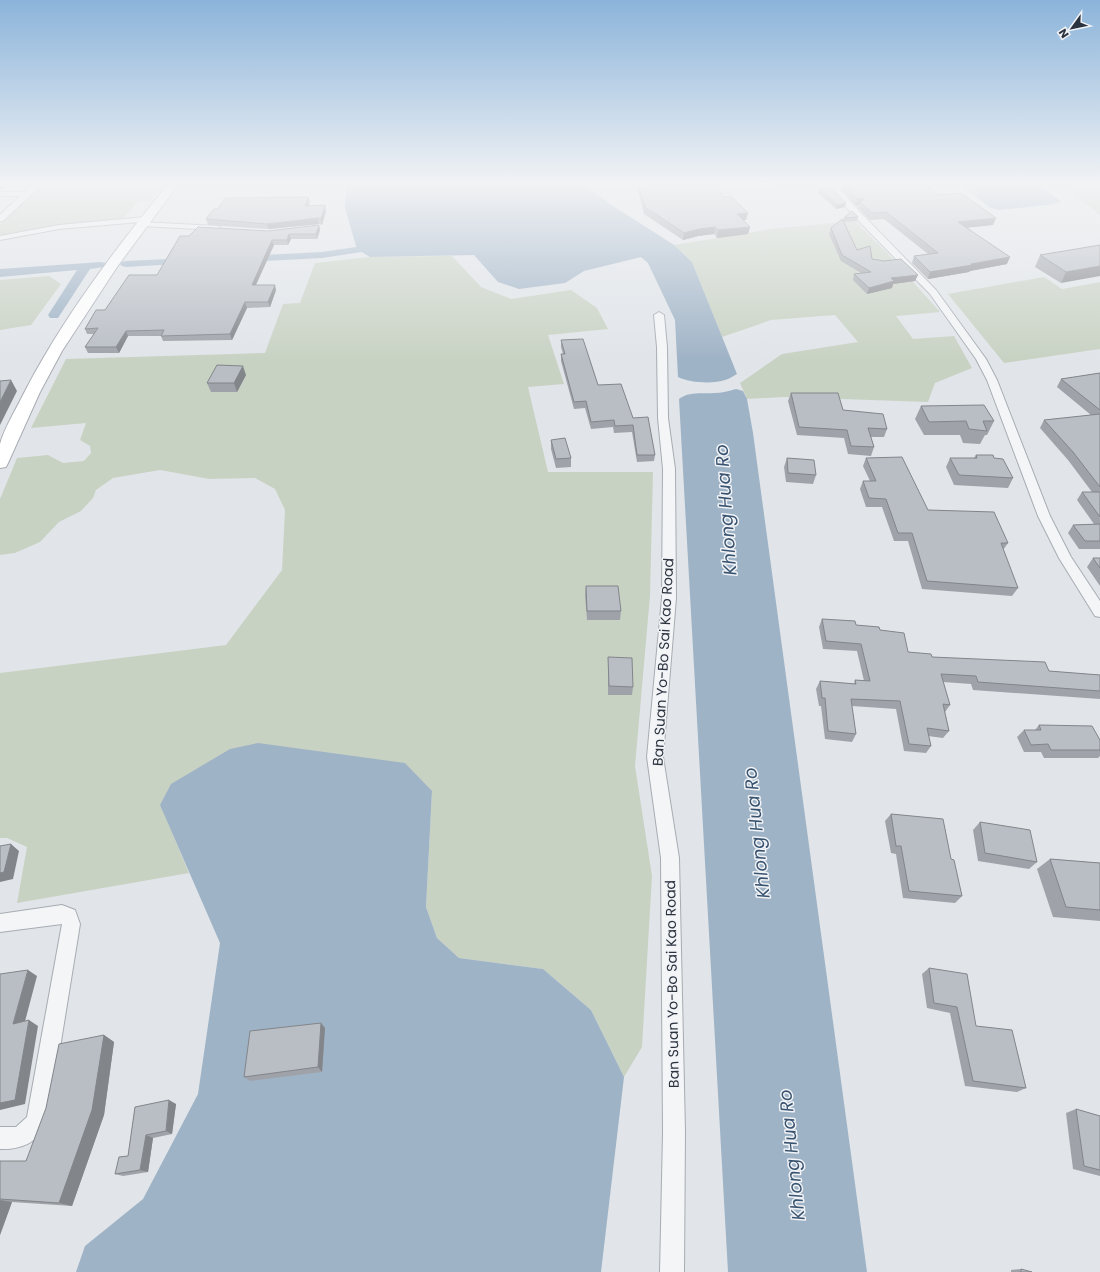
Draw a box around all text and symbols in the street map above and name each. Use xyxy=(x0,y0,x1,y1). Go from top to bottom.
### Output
north arrow xyxy=(1052,8,1092,48)
text: N xyxy=(1055,26,1073,41)
water label: Khlong Hua Ro xyxy=(708,444,743,576)
street label: Ban Suan Yo-Bo Sai Kao Road xyxy=(648,558,678,766)
water label: Khlong Hua Ro xyxy=(737,766,776,900)
street label: Ban Suan Yo-Bo Sai Kao Road xyxy=(660,880,684,1088)
water label: Khlong Hua Ro xyxy=(772,1088,811,1222)

